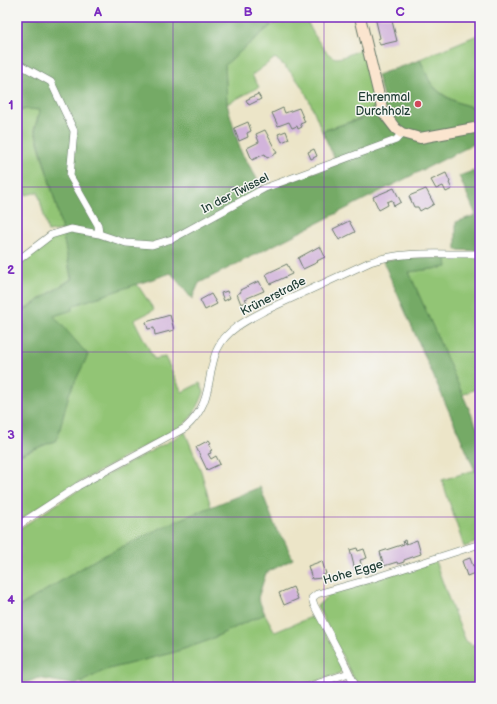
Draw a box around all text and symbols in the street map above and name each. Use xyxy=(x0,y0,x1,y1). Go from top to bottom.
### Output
text: A xyxy=(93,4,102,20)
text: B xyxy=(243,4,253,20)
text: C xyxy=(395,4,405,20)
place label: Ehrenmal Durchholz xyxy=(356,90,410,119)
text: 1 xyxy=(8,97,14,113)
marker: Ehrenmal Durchholz xyxy=(413,99,423,109)
street label: In der Twissel xyxy=(199,170,271,217)
text: 2 xyxy=(7,262,15,278)
street label: Krünerstraße xyxy=(238,274,308,319)
text: 3 xyxy=(7,427,15,443)
street label: Hohe Egge xyxy=(322,557,385,588)
text: 4 xyxy=(7,592,15,608)

